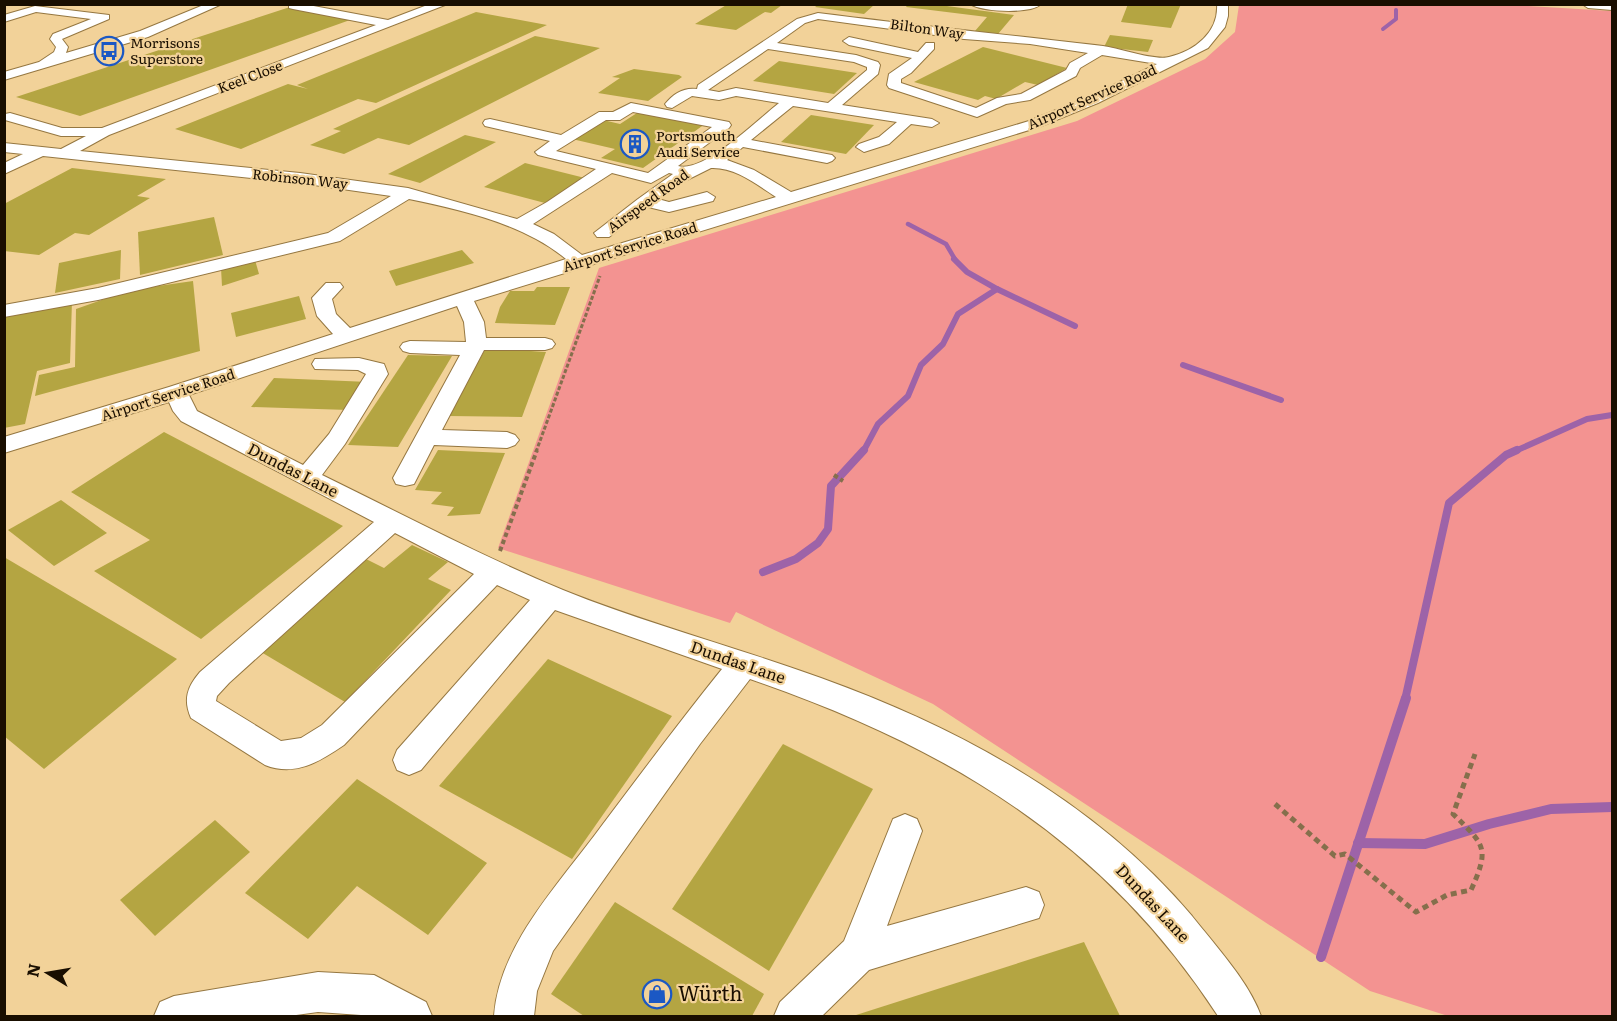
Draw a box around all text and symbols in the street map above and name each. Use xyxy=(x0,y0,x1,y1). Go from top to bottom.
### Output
street label: Bilton Way xyxy=(889,13,966,43)
place label: Morrisons Superstore xyxy=(130,32,203,68)
bus stop icon: Morrisons Superstore xyxy=(93,35,125,67)
street label: Keel Close xyxy=(214,55,285,98)
street label: Airport Service Road xyxy=(1024,58,1160,134)
place label: Portsmouth Audi Service xyxy=(656,125,740,161)
building icon: Portsmouth Audi Service xyxy=(619,128,651,160)
street label: Robinson Way xyxy=(251,163,350,193)
street label: Airspeed Road xyxy=(603,164,693,237)
street label: Airport Service Road xyxy=(560,216,700,276)
street label: Airport Service Road xyxy=(98,363,237,425)
street label: Dundas Lane xyxy=(244,436,343,502)
street label: Dundas Lane xyxy=(688,634,789,689)
street label: Dundas Lane xyxy=(1111,858,1196,947)
north arrow xyxy=(18,943,78,1003)
text: N xyxy=(19,961,45,979)
place label: Würth xyxy=(678,977,743,1007)
shop icon: Würth xyxy=(641,978,673,1010)

